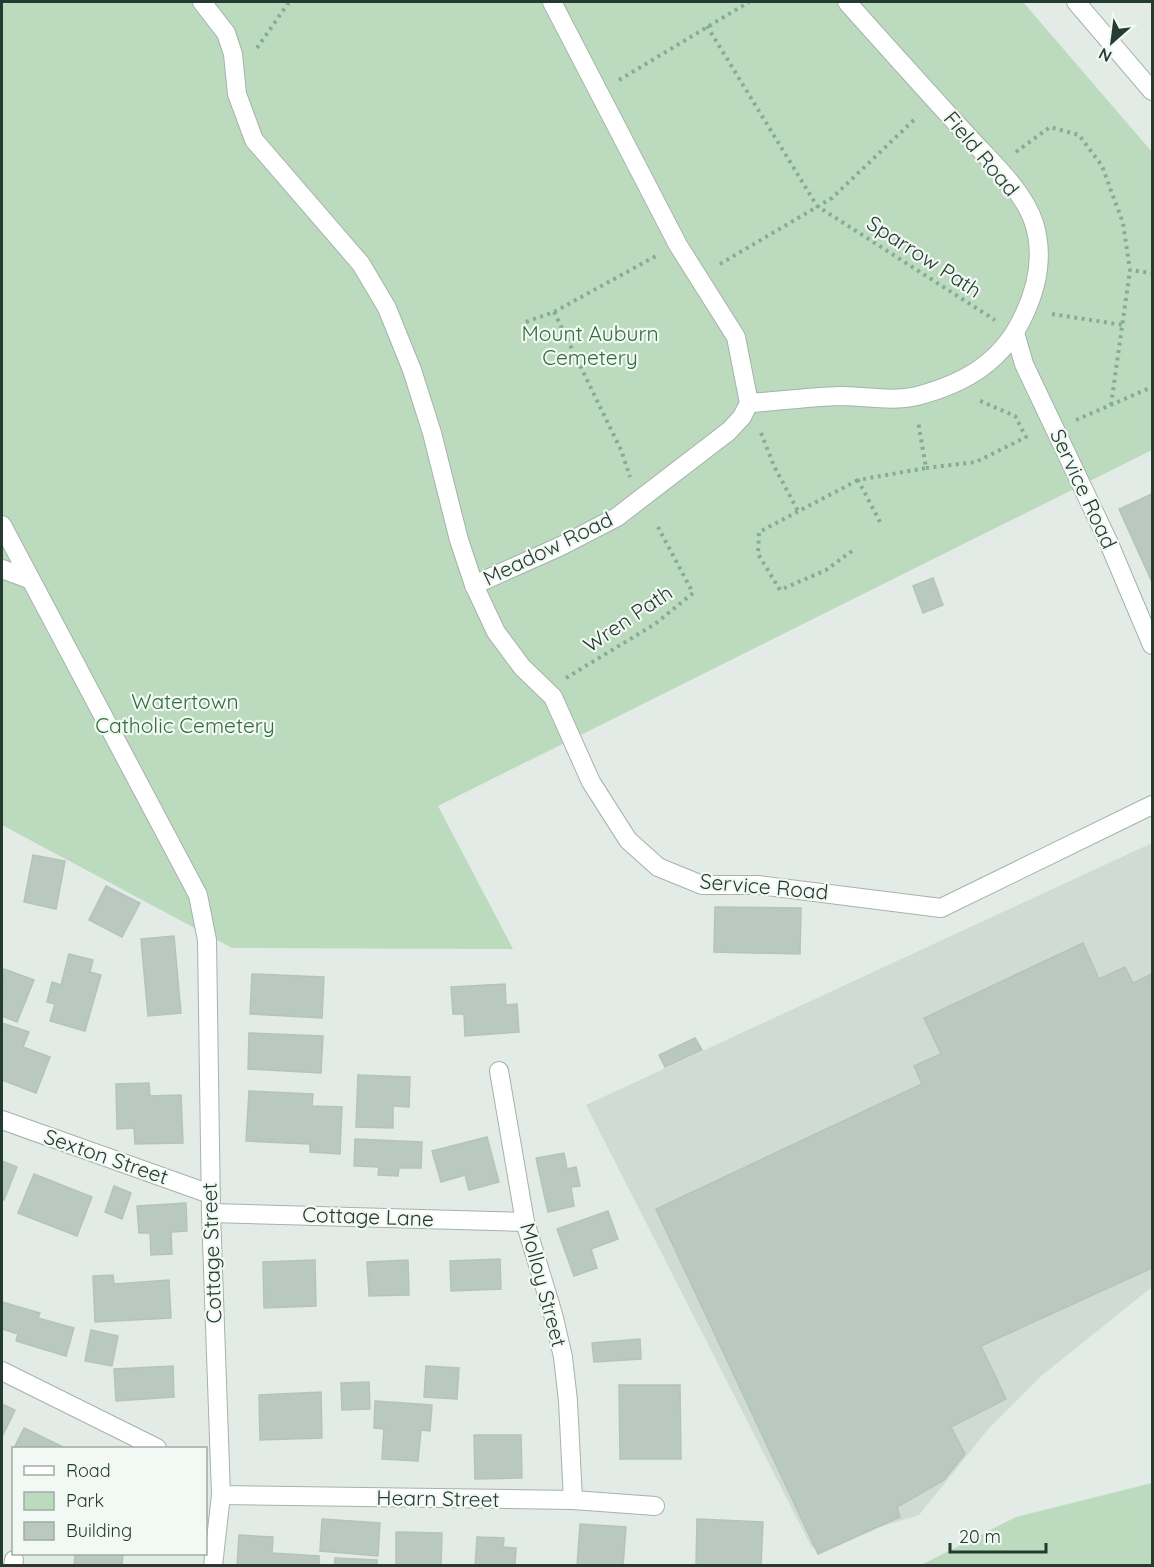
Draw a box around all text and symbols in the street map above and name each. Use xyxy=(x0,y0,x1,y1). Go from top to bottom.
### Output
north arrow xyxy=(1082,12,1142,72)
text: N xyxy=(1095,44,1115,67)
street label: Field Road xyxy=(939,105,1025,201)
street label: Sparrow Path xyxy=(862,209,987,303)
park label: Mount Auburn Cemetery xyxy=(521,320,659,370)
street label: Service Road xyxy=(1045,425,1123,553)
street label: Meadow Road xyxy=(478,505,617,591)
street label: Wren Path xyxy=(578,579,677,657)
park label: Watertown Catholic Cemetery xyxy=(95,688,275,738)
street label: Service Road xyxy=(699,867,829,905)
street label: Sexton Street xyxy=(41,1123,172,1189)
street label: Cottage Street xyxy=(196,1182,226,1324)
street label: Cottage Lane xyxy=(302,1201,434,1231)
street label: Molloy Street xyxy=(515,1220,573,1350)
legend xyxy=(12,1447,207,1555)
text: Road xyxy=(66,1459,111,1482)
street label: Hearn Street xyxy=(376,1484,500,1512)
text: Park xyxy=(66,1489,104,1512)
scale bar xyxy=(950,1516,1046,1554)
text: Building xyxy=(66,1519,132,1542)
text: 20 m xyxy=(959,1525,1001,1548)

